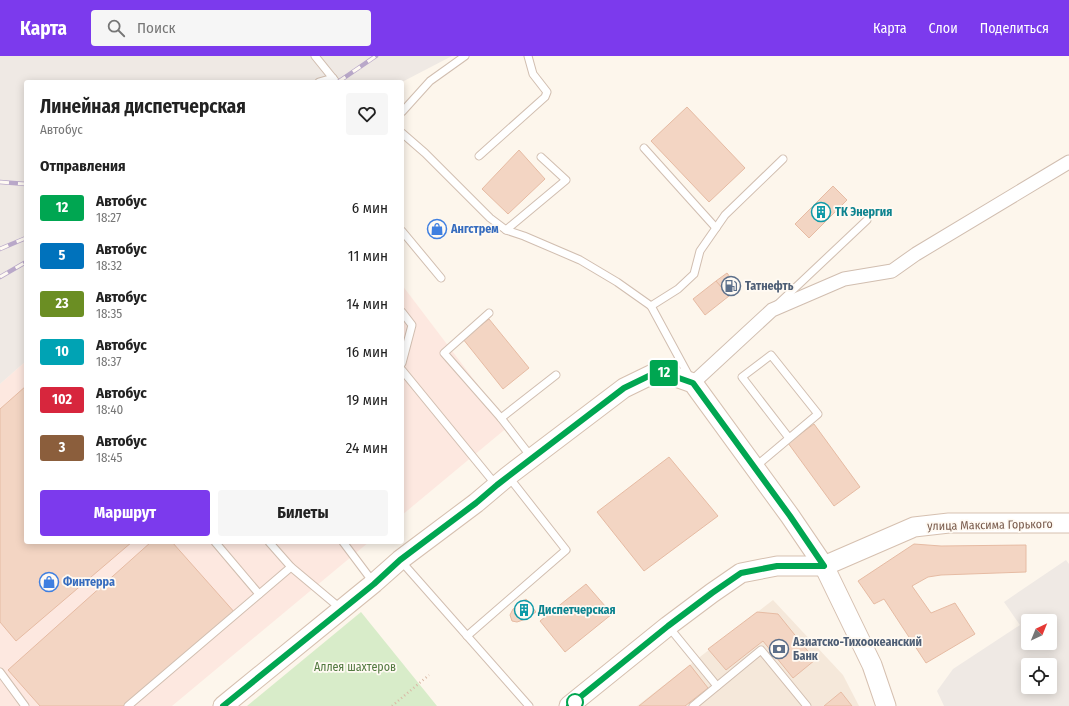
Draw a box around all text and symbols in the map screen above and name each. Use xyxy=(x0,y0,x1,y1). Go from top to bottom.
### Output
search box xyxy=(91,10,371,46)
text: Карта xyxy=(20,17,67,40)
icon: search xyxy=(105,17,127,39)
text: Поиск xyxy=(137,19,175,37)
text: Карта xyxy=(873,20,907,37)
text: Слои xyxy=(929,20,958,37)
text: Поделиться xyxy=(980,20,1049,37)
button: heart xyxy=(346,93,388,135)
text: Линейная диспетчерская xyxy=(40,95,246,118)
text: Автобус xyxy=(40,122,83,137)
text: Отправления xyxy=(40,157,126,175)
text: Автобус xyxy=(96,192,147,210)
text: 12 xyxy=(56,199,68,216)
text: 6 мин xyxy=(352,199,388,217)
building icon: ТК Энергия xyxy=(810,201,832,223)
place label: ТК Энергия xyxy=(835,205,892,219)
text: 18:27 xyxy=(96,210,121,225)
shop icon: Ангстрем xyxy=(426,218,448,240)
place label: Ангстрем xyxy=(450,222,499,236)
text: Автобус xyxy=(96,240,147,258)
text: 5 xyxy=(59,247,65,264)
text: 11 мин xyxy=(348,247,388,265)
text: 18:32 xyxy=(96,258,122,273)
fuel station icon: Татнефть xyxy=(720,275,742,297)
place label: Татнефть xyxy=(745,279,794,293)
text: Автобус xyxy=(96,288,147,306)
text: 23 xyxy=(55,295,69,312)
text: 14 мин xyxy=(346,295,388,313)
text: 18:35 xyxy=(96,306,122,321)
text: Автобус xyxy=(96,336,147,354)
text: 10 xyxy=(55,343,69,360)
text: 16 мин xyxy=(346,343,388,361)
text: 18:37 xyxy=(96,354,122,369)
line badge: 12 xyxy=(646,360,682,386)
text: 12 xyxy=(658,364,670,381)
text: Автобус xyxy=(96,384,147,402)
text: 102 xyxy=(52,391,72,408)
text: 19 мин xyxy=(346,391,388,409)
text: 18:40 xyxy=(96,402,123,417)
text: Автобус xyxy=(96,432,147,450)
text: 3 xyxy=(59,439,65,456)
text: 24 мин xyxy=(346,439,388,457)
text: 18:45 xyxy=(96,450,122,465)
button: Маршрут xyxy=(40,490,210,536)
button: Билеты xyxy=(218,490,388,536)
street label: улица Максима Горького xyxy=(927,517,1053,533)
shop icon: Финтерра xyxy=(38,571,60,593)
place label: Финтерра xyxy=(63,575,115,589)
building icon: Диспетчерская xyxy=(513,599,535,621)
place label: Диспетчерская xyxy=(537,603,616,617)
north arrow xyxy=(1021,614,1057,650)
map controls xyxy=(1021,614,1057,694)
place label: Азиатско-Тихоокеанский Банк xyxy=(792,635,922,663)
bank icon: Азиатско-Тихоокеанский Банк xyxy=(768,638,790,660)
button: locate xyxy=(1021,658,1057,694)
park label: Аллея шахтеров xyxy=(314,660,396,674)
unlabelled marker xyxy=(566,693,584,706)

